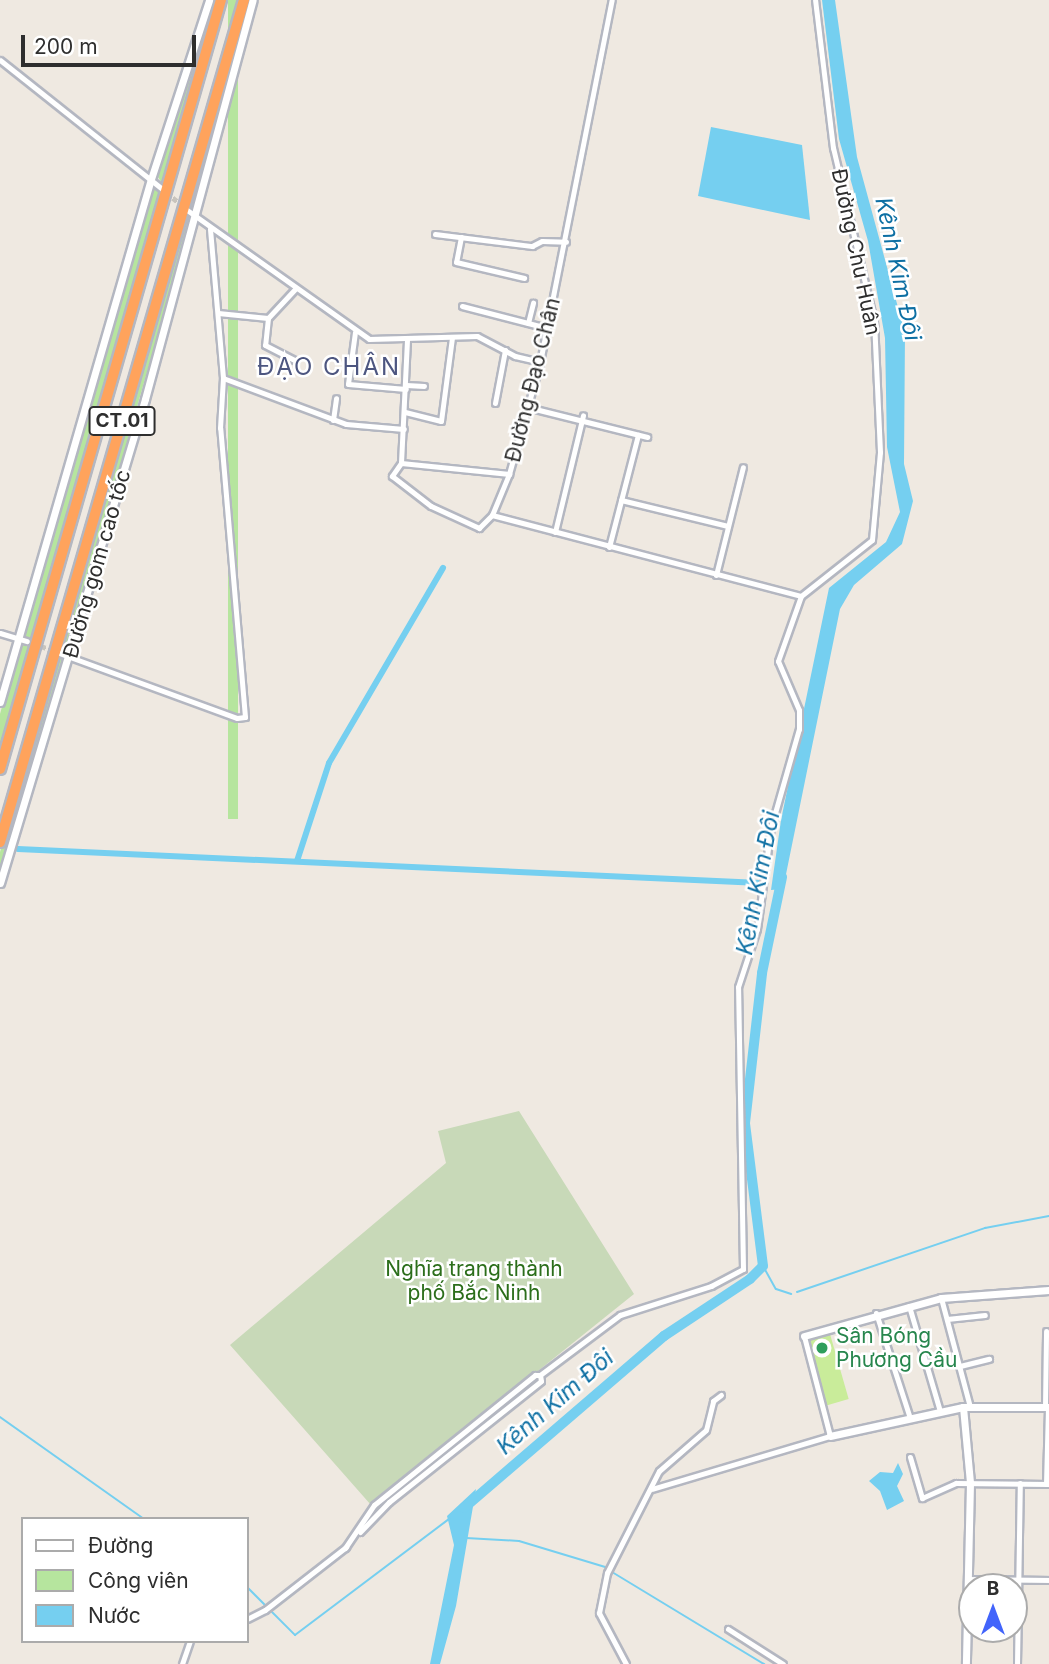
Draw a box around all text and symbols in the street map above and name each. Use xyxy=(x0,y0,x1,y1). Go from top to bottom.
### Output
scale bar xyxy=(24,21,200,65)
text: 200 m xyxy=(34,34,98,59)
street label: Đường Chu Huân xyxy=(826,166,886,338)
water label: Kênh Kim Đôi xyxy=(869,195,927,343)
street label: Đường Đạo Chân xyxy=(500,295,566,465)
district label: ĐẠO CHÂN xyxy=(258,353,400,381)
road number: CT.01 xyxy=(87,406,157,436)
street label: Đường gom cao tốc xyxy=(58,467,136,661)
water label: Kênh Kim Đôi xyxy=(731,809,785,957)
park label: Nghĩa trang thành phố Bắc Ninh xyxy=(385,1256,563,1306)
place label: Sân Bóng Phương Cầu xyxy=(836,1323,957,1373)
marker: Sân Bóng Phương Cầu xyxy=(814,1340,830,1356)
water label: Kênh Kim Đôi xyxy=(491,1344,619,1460)
legend xyxy=(21,1517,248,1643)
text: Đường xyxy=(88,1533,153,1558)
text: Công viên xyxy=(88,1568,189,1593)
north arrow xyxy=(958,1573,1028,1643)
text: B xyxy=(987,1577,999,1600)
text: Nước xyxy=(88,1603,141,1628)

